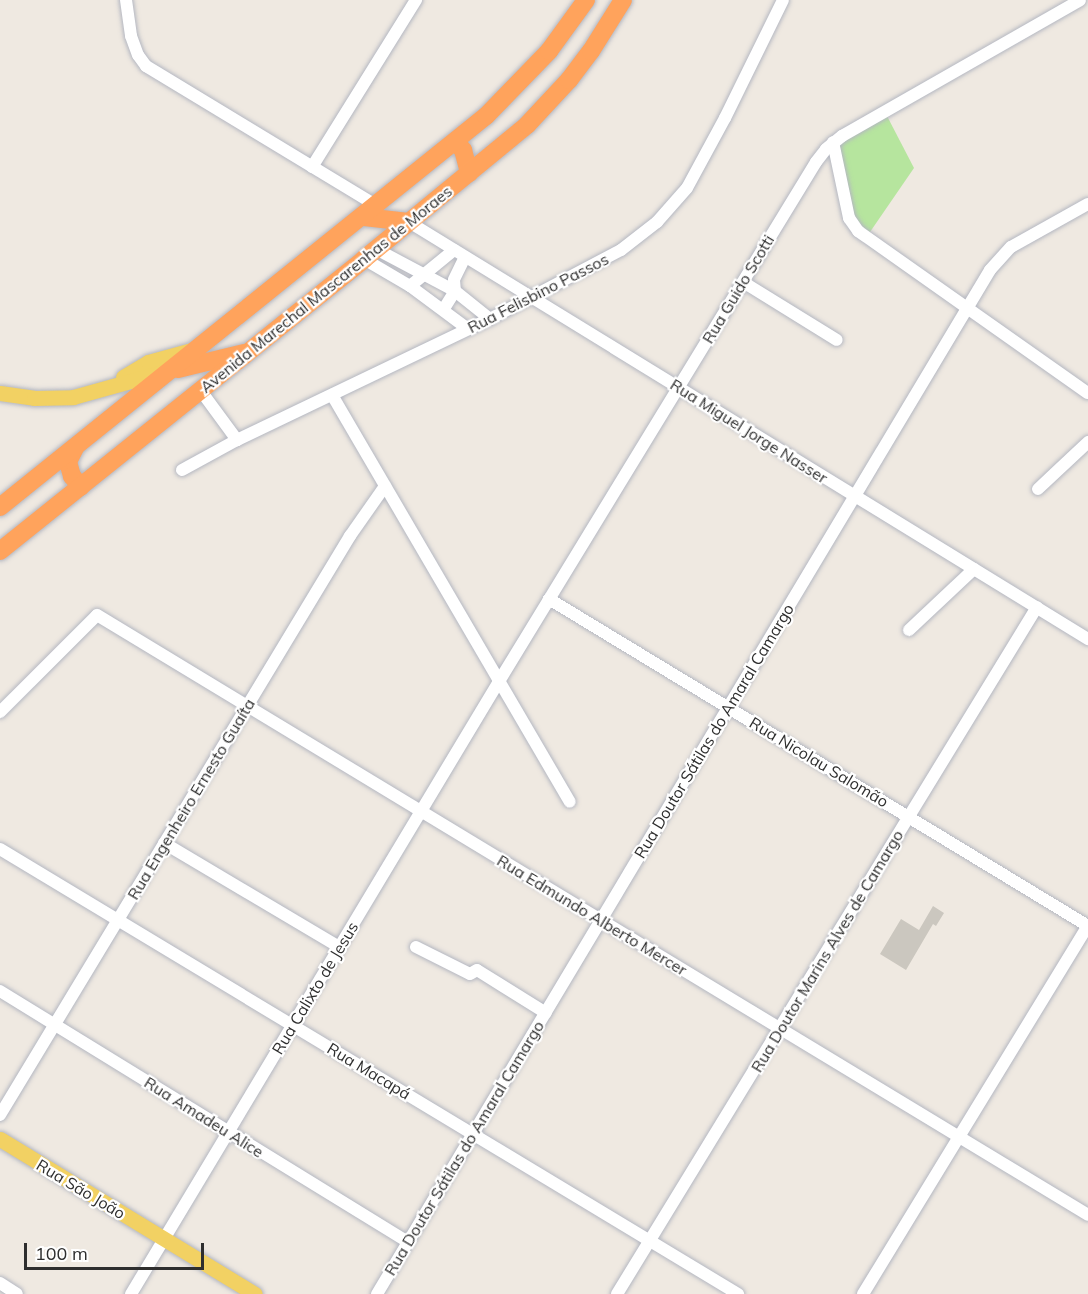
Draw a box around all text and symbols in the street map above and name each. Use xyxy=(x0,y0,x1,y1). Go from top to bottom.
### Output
street label: Avenida Marechal Mascarenhas de Moraes xyxy=(196,181,456,397)
street label: Rua Guido Scotti xyxy=(698,231,778,347)
street label: Rua Felisbino Passos xyxy=(464,249,612,337)
street label: Rua Miguel Jorge Nasser xyxy=(667,375,831,487)
street label: Rua Doutor Sátilas do Amaral Camargo xyxy=(630,600,798,862)
street label: Rua Engenheiro Ernesto Guaíta xyxy=(123,695,259,903)
street label: Rua Nicolau Salomão xyxy=(746,713,892,811)
street label: Rua Doutor Marins Alves de Camargo xyxy=(747,826,907,1076)
street label: Rua Edmundo Alberto Mercer xyxy=(494,851,690,979)
street label: Rua Calixto de Jesus xyxy=(268,918,362,1058)
street label: Rua Doutor Sátilas do Amaral Camargo xyxy=(380,1017,548,1279)
street label: Rua Macapá xyxy=(324,1039,414,1103)
street label: Rua Amadeu Alice xyxy=(141,1073,267,1161)
street label: Rua São João xyxy=(33,1155,129,1223)
scale bar xyxy=(27,1231,207,1269)
text: 100 m xyxy=(35,1242,88,1265)

